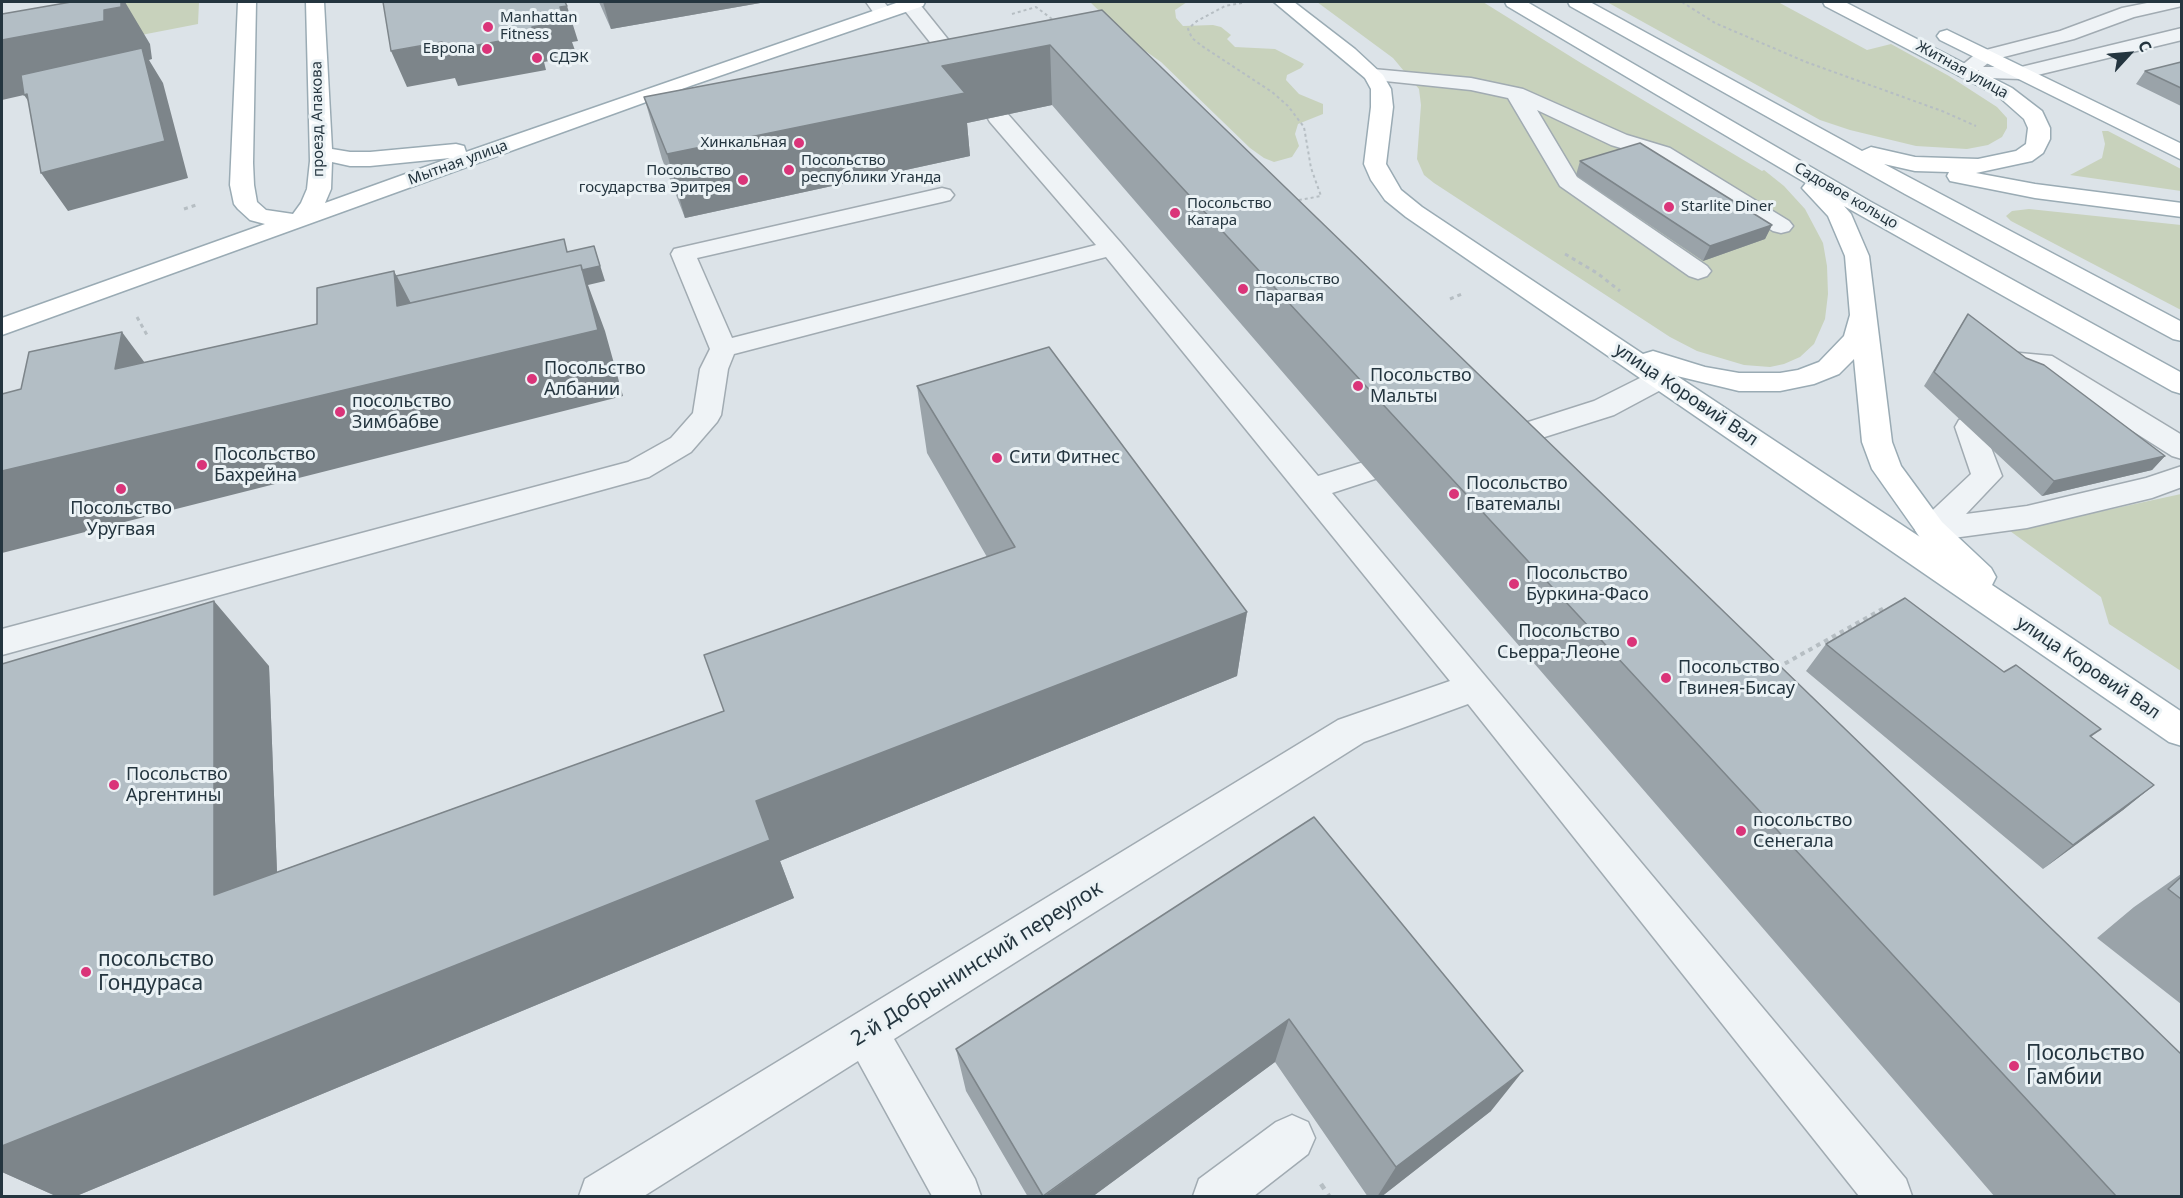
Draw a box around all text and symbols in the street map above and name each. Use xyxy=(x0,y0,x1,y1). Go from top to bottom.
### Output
place label: Manhattan Fitness xyxy=(500,9,577,44)
marker: Manhattan Fitness xyxy=(481,20,495,34)
north arrow xyxy=(2099,24,2159,84)
street label: Житная улица xyxy=(1913,37,2011,103)
text: С xyxy=(2133,37,2157,56)
place label: Европа xyxy=(423,40,475,58)
marker: Европа xyxy=(480,42,494,56)
place label: СДЭК xyxy=(549,49,589,67)
marker: СДЭК xyxy=(530,51,544,65)
street label: проезд Апакова xyxy=(308,61,328,177)
place label: Хинкальная xyxy=(700,134,787,152)
marker: Хинкальная xyxy=(792,136,806,150)
street label: Мытная улица xyxy=(406,137,510,189)
place label: Посольство республики Уганда xyxy=(801,152,941,187)
street label: Садовое кольцо xyxy=(1791,159,1901,233)
place label: Посольство государства Эритрея xyxy=(579,162,731,197)
marker: Посольство республики Уганда xyxy=(782,163,796,177)
marker: Посольство государства Эритрея xyxy=(736,173,750,187)
place label: Посольство Катара xyxy=(1187,195,1272,230)
place label: Starlite Diner xyxy=(1681,198,1774,216)
marker: Starlite Diner xyxy=(1662,200,1676,214)
marker: Посольство Катара xyxy=(1168,206,1182,220)
place label: Посольство Парагвая xyxy=(1255,271,1340,306)
marker: Посольство Парагвая xyxy=(1236,282,1250,296)
street label: улица Коровий Вал xyxy=(1610,339,1762,451)
place label: Посольство Албании xyxy=(544,358,646,400)
place label: Посольство Мальты xyxy=(1370,365,1472,407)
marker: Посольство Албании xyxy=(525,372,539,386)
marker: Посольство Мальты xyxy=(1351,379,1365,393)
place label: посольство Зимбабве xyxy=(352,391,451,434)
marker: посольство Зимбабве xyxy=(333,405,347,419)
place label: Посольство Бахрейна xyxy=(214,444,316,486)
place label: Сити Фитнес xyxy=(1009,447,1120,469)
marker: Сити Фитнес xyxy=(990,451,1004,465)
marker: Посольство Бахрейна xyxy=(195,458,209,472)
place label: Посольство Гватемалы xyxy=(1466,473,1568,516)
marker: Посольство Уругвая xyxy=(114,482,128,496)
marker: Посольство Гватемалы xyxy=(1447,487,1461,501)
place label: Посольство Уругвая xyxy=(70,498,172,540)
place label: Посольство Буркина-Фасо xyxy=(1526,563,1649,606)
marker: Посольство Буркина-Фасо xyxy=(1507,577,1521,591)
street label: улица Коровий Вал xyxy=(2012,612,2164,724)
place label: Посольство Сьерра-Леоне xyxy=(1497,621,1620,664)
marker: Посольство Сьерра-Леоне xyxy=(1625,635,1639,649)
place label: Посольство Гвинея-Бисау xyxy=(1678,657,1795,700)
marker: Посольство Гвинея-Бисау xyxy=(1659,671,1673,685)
place label: Посольство Аргентины xyxy=(126,764,228,806)
marker: Посольство Аргентины xyxy=(107,778,121,792)
place label: посольство Сенегала xyxy=(1753,810,1852,852)
marker: посольство Сенегала xyxy=(1734,824,1748,838)
street label: 2-й Добрынинский переулок xyxy=(847,876,1107,1052)
place label: посольство Гондураса xyxy=(98,947,214,997)
marker: посольство Гондураса xyxy=(79,965,93,979)
place label: Посольство Гамбии xyxy=(2026,1041,2145,1091)
marker: Посольство Гамбии xyxy=(2007,1059,2021,1073)

